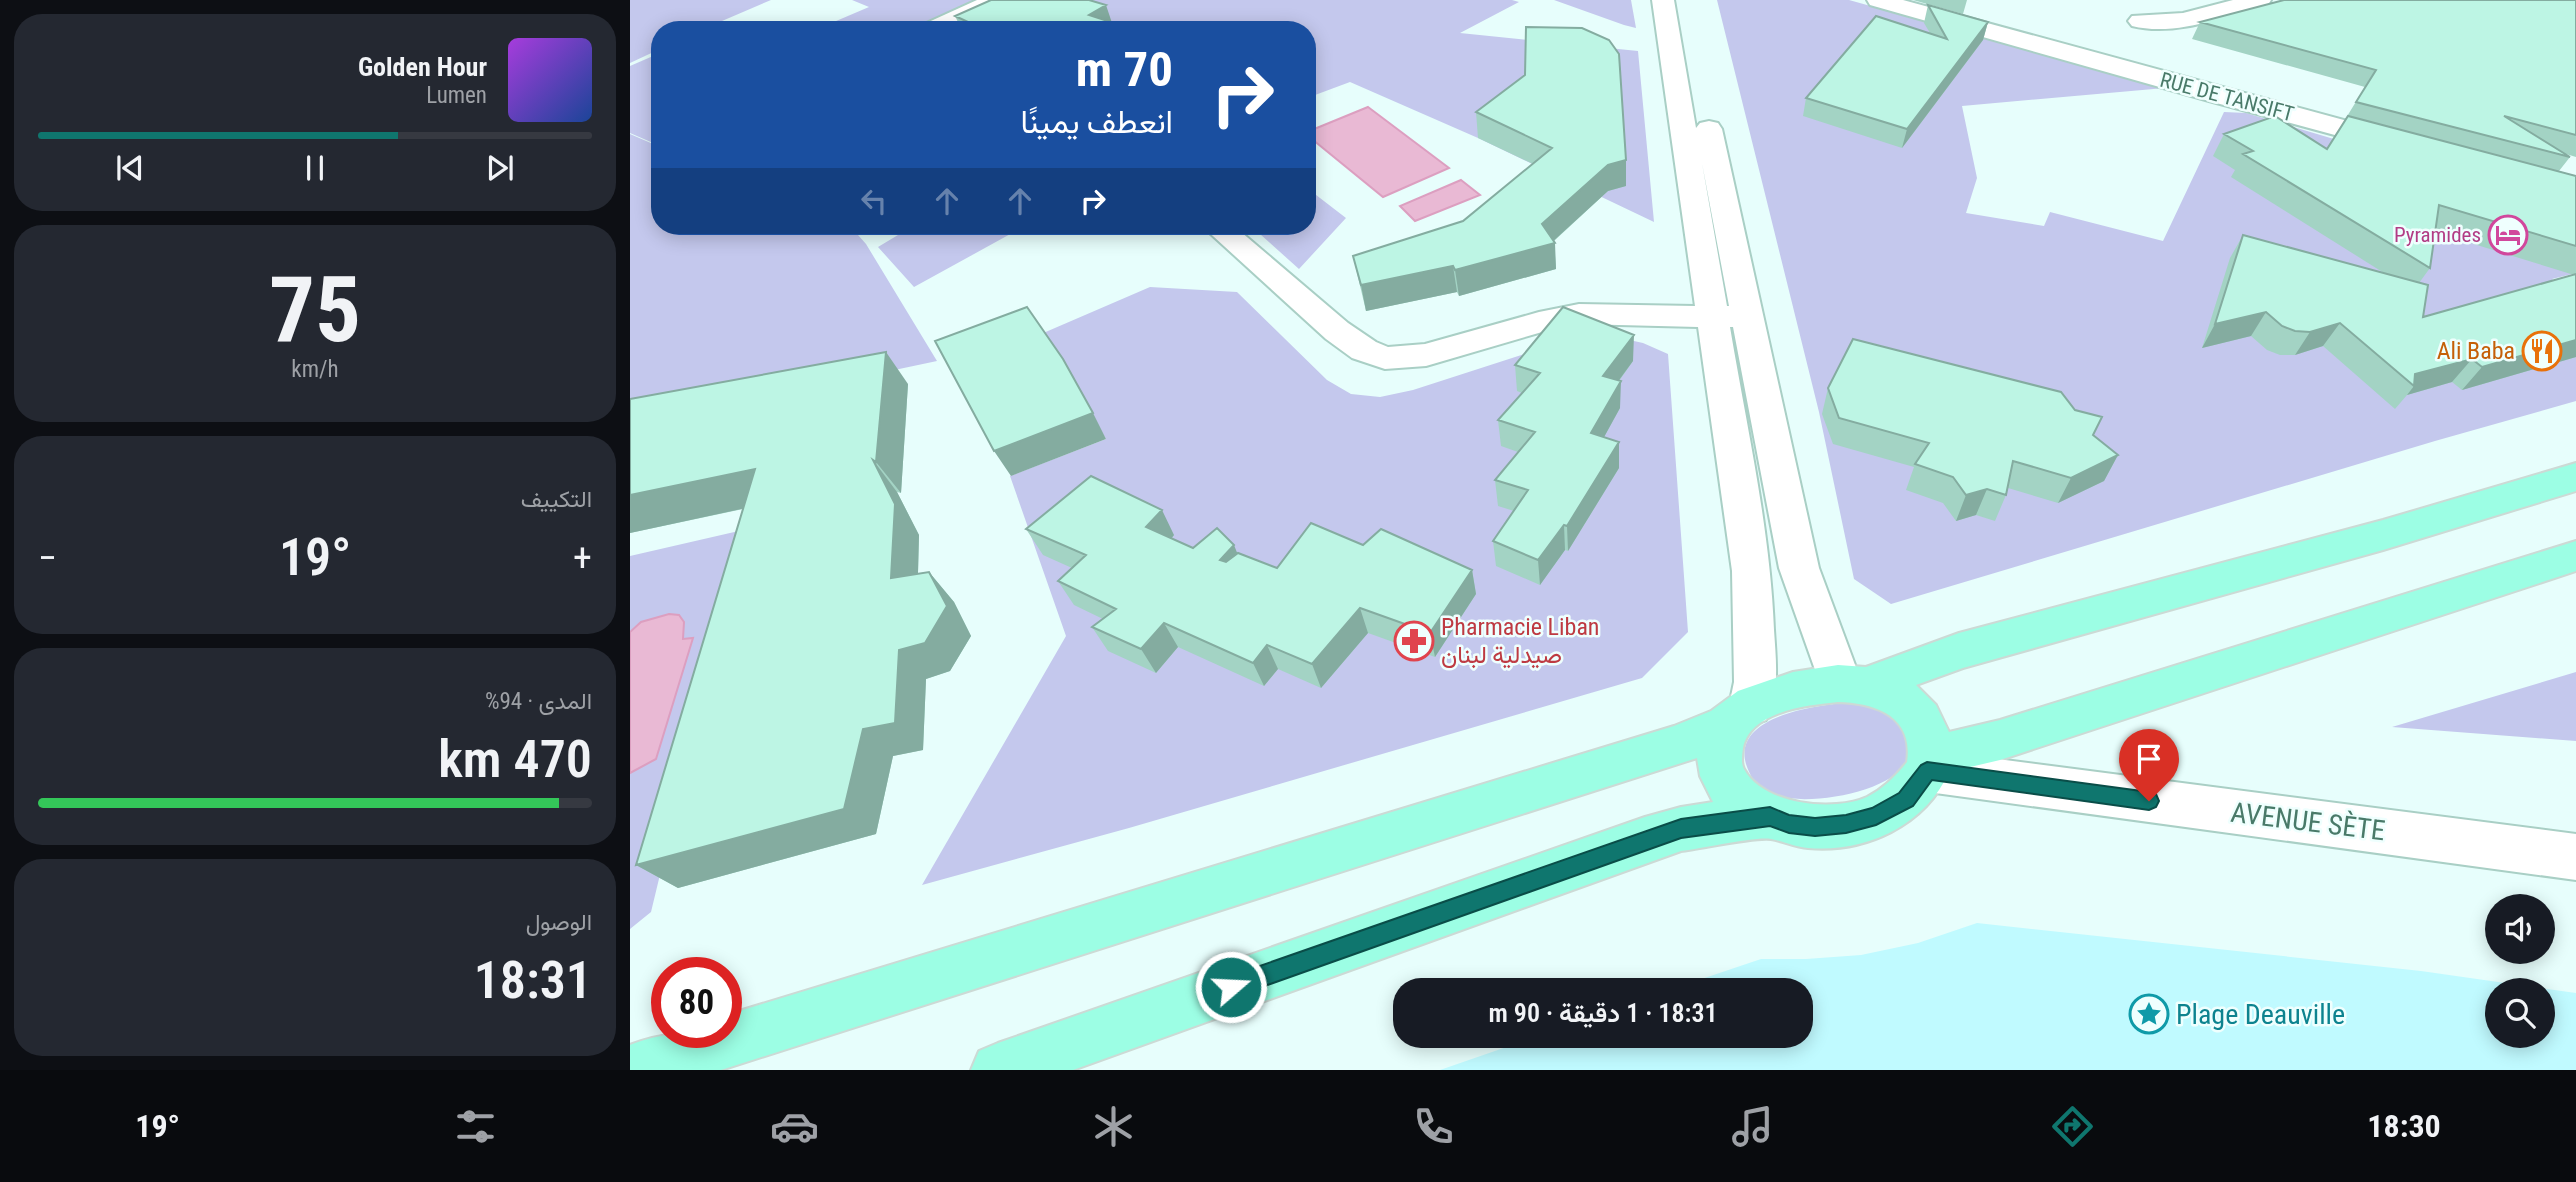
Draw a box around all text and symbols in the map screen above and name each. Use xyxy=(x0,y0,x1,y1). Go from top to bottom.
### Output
text: 70 m xyxy=(1076,41,1173,98)
icon: right xyxy=(1197,49,1288,140)
text: Golden Hour xyxy=(358,52,487,82)
street label: RUE DE TANSIFT xyxy=(2157,68,2297,126)
text: Lumen xyxy=(426,82,487,109)
text: انعطف يمينًا xyxy=(1020,103,1173,141)
icon: previous xyxy=(111,149,149,187)
icon: pause xyxy=(296,149,334,187)
icon: next xyxy=(481,149,519,187)
icon: left xyxy=(855,182,893,220)
icon: ahead xyxy=(928,182,966,220)
icon: ahead xyxy=(1001,182,1039,220)
icon: right xyxy=(1074,182,1112,220)
hotel icon: Pyramides xyxy=(2487,214,2529,256)
place label: Pyramides xyxy=(2394,223,2481,247)
text: 75 xyxy=(269,257,361,363)
restaurant icon: Ali Baba xyxy=(2521,330,2563,372)
place label: Ali Baba xyxy=(2437,337,2515,365)
text: km/h xyxy=(291,356,339,383)
text: التكييف xyxy=(521,486,592,513)
text: 19° xyxy=(279,527,351,588)
text: − xyxy=(38,536,57,580)
text: + xyxy=(573,536,592,580)
place label: Pharmacie Liban صيدلية لبنان xyxy=(1441,613,1600,669)
pharmacy icon: Pharmacie Liban صيدلية لبنان xyxy=(1393,620,1435,662)
text: المدى · 94% xyxy=(485,688,592,715)
text: 470 km xyxy=(438,729,592,790)
pin xyxy=(2119,729,2179,801)
icon: arrive xyxy=(2130,740,2168,778)
street label: AVENUE SÈTE xyxy=(2229,796,2387,847)
map controls xyxy=(2485,894,2555,1048)
button: sound xyxy=(2485,894,2555,964)
text: الوصول xyxy=(526,909,592,936)
text: 18:31 xyxy=(474,950,592,1011)
position arrow xyxy=(1194,950,1268,1024)
speed limit sign: 80 xyxy=(651,957,742,1048)
button: search xyxy=(2485,978,2555,1048)
place icon: Plage Deauville xyxy=(2128,993,2170,1035)
text: 18:31 · 1 دقيقة · 90 m xyxy=(1488,998,1718,1028)
place label: Plage Deauville xyxy=(2176,998,2345,1031)
icon: filters xyxy=(451,1102,500,1151)
icon: car xyxy=(770,1102,819,1151)
icon: climate xyxy=(1089,1102,1138,1151)
icon: phone xyxy=(1409,1102,1458,1151)
icon: music xyxy=(1728,1102,1777,1151)
icon: directions xyxy=(2048,1102,2097,1151)
text: 19° xyxy=(135,1107,180,1145)
text: 18:30 xyxy=(2367,1107,2441,1145)

